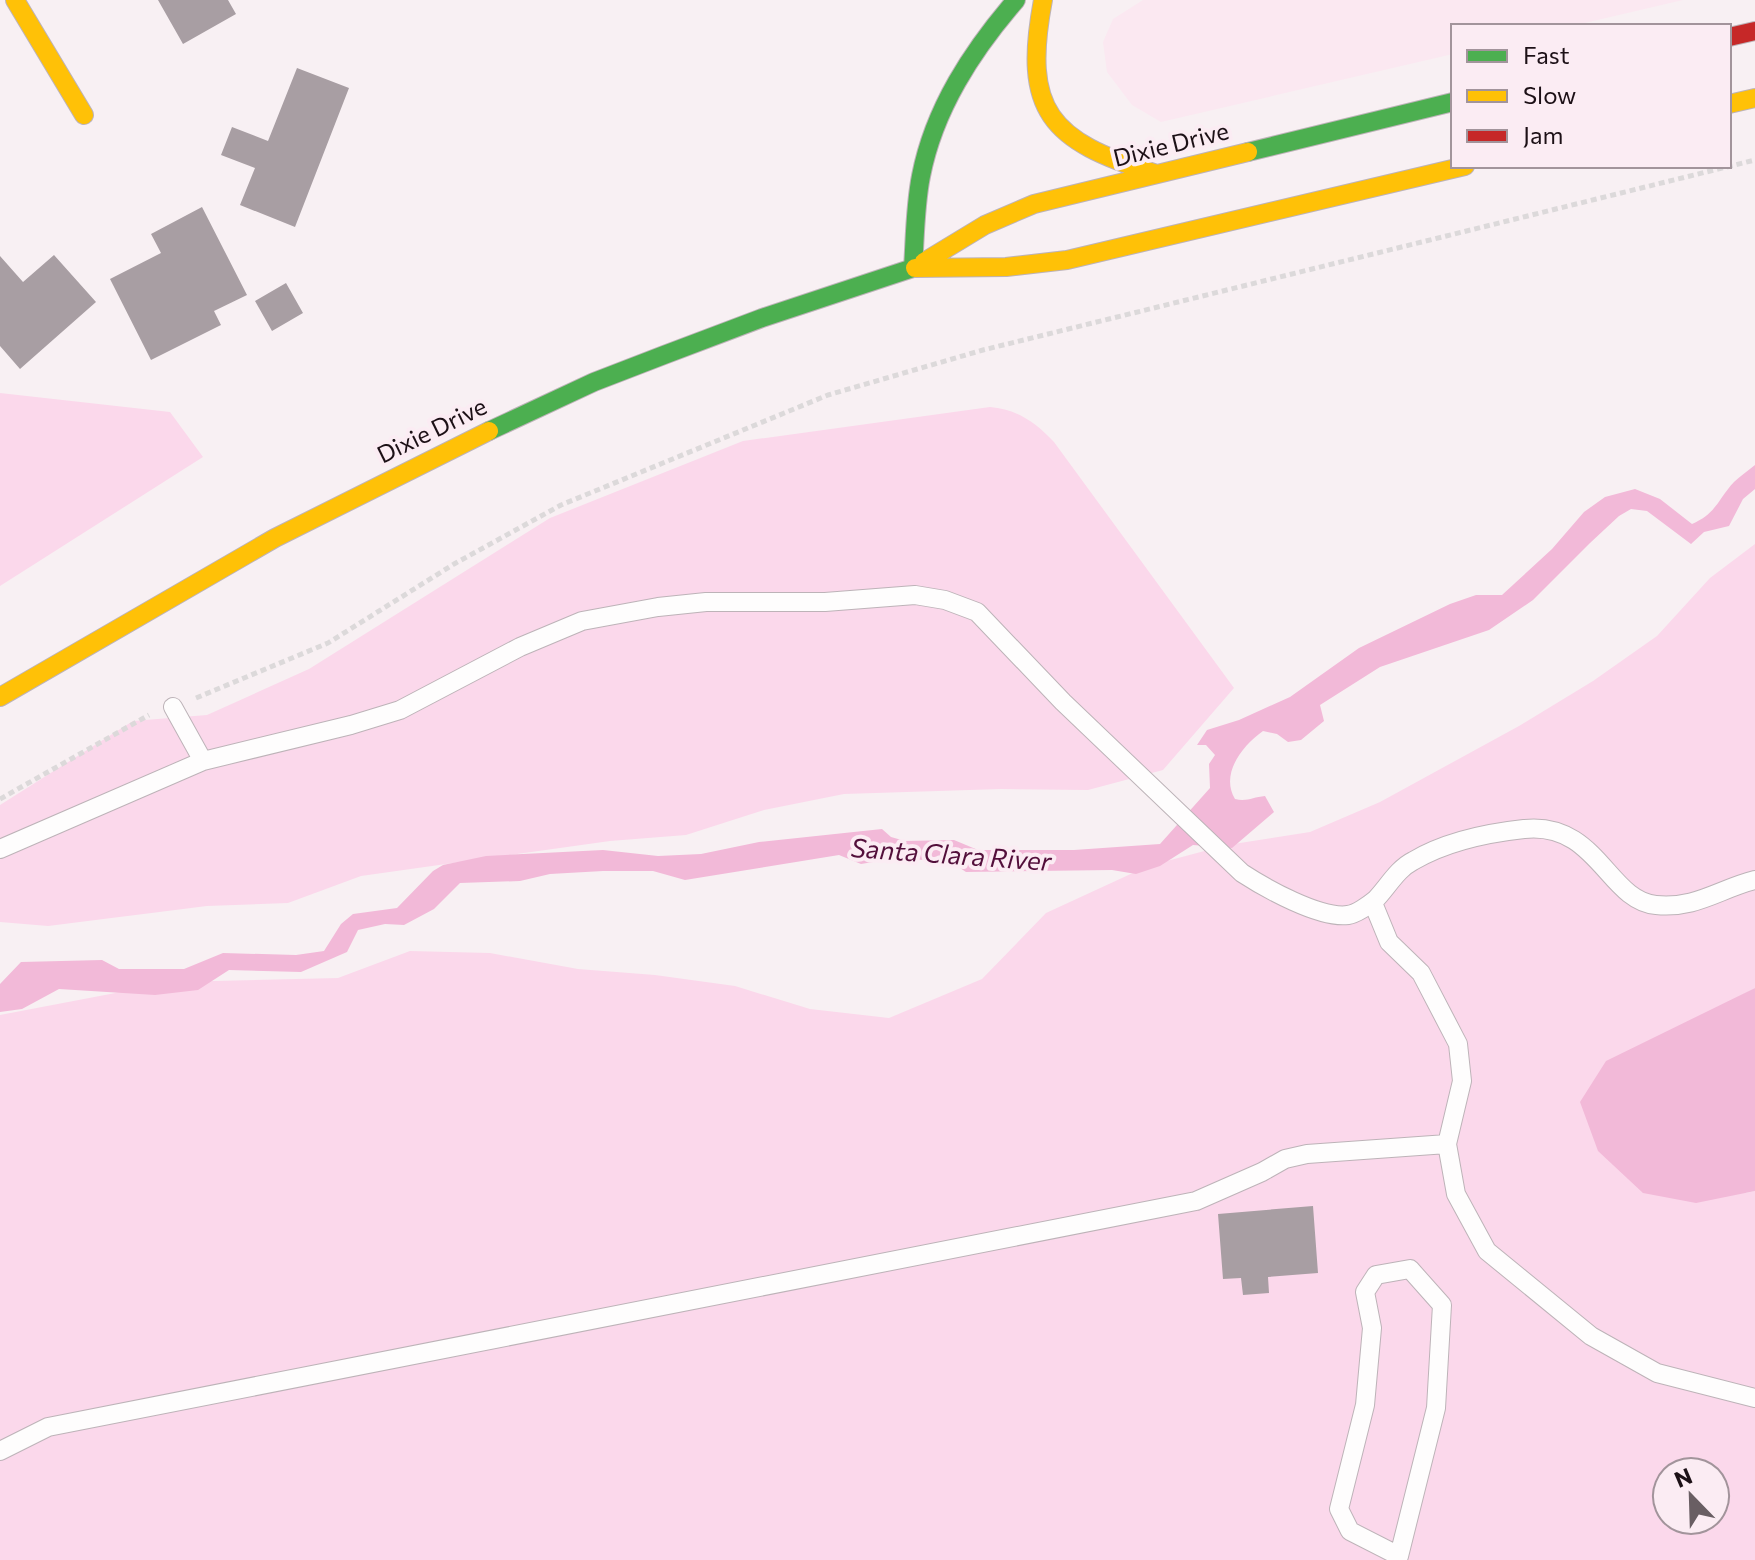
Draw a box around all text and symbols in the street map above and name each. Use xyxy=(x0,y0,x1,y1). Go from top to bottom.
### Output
legend xyxy=(1451,24,1731,168)
text: Fast xyxy=(1523,40,1570,69)
text: Slow xyxy=(1523,80,1576,109)
street label: Dixie Drive xyxy=(1110,115,1231,172)
text: Jam xyxy=(1523,120,1563,149)
street label: Dixie Drive xyxy=(372,391,491,469)
water label: Santa Clara River xyxy=(850,831,1054,876)
north arrow xyxy=(1651,1456,1731,1536)
text: N xyxy=(1670,1461,1696,1493)

